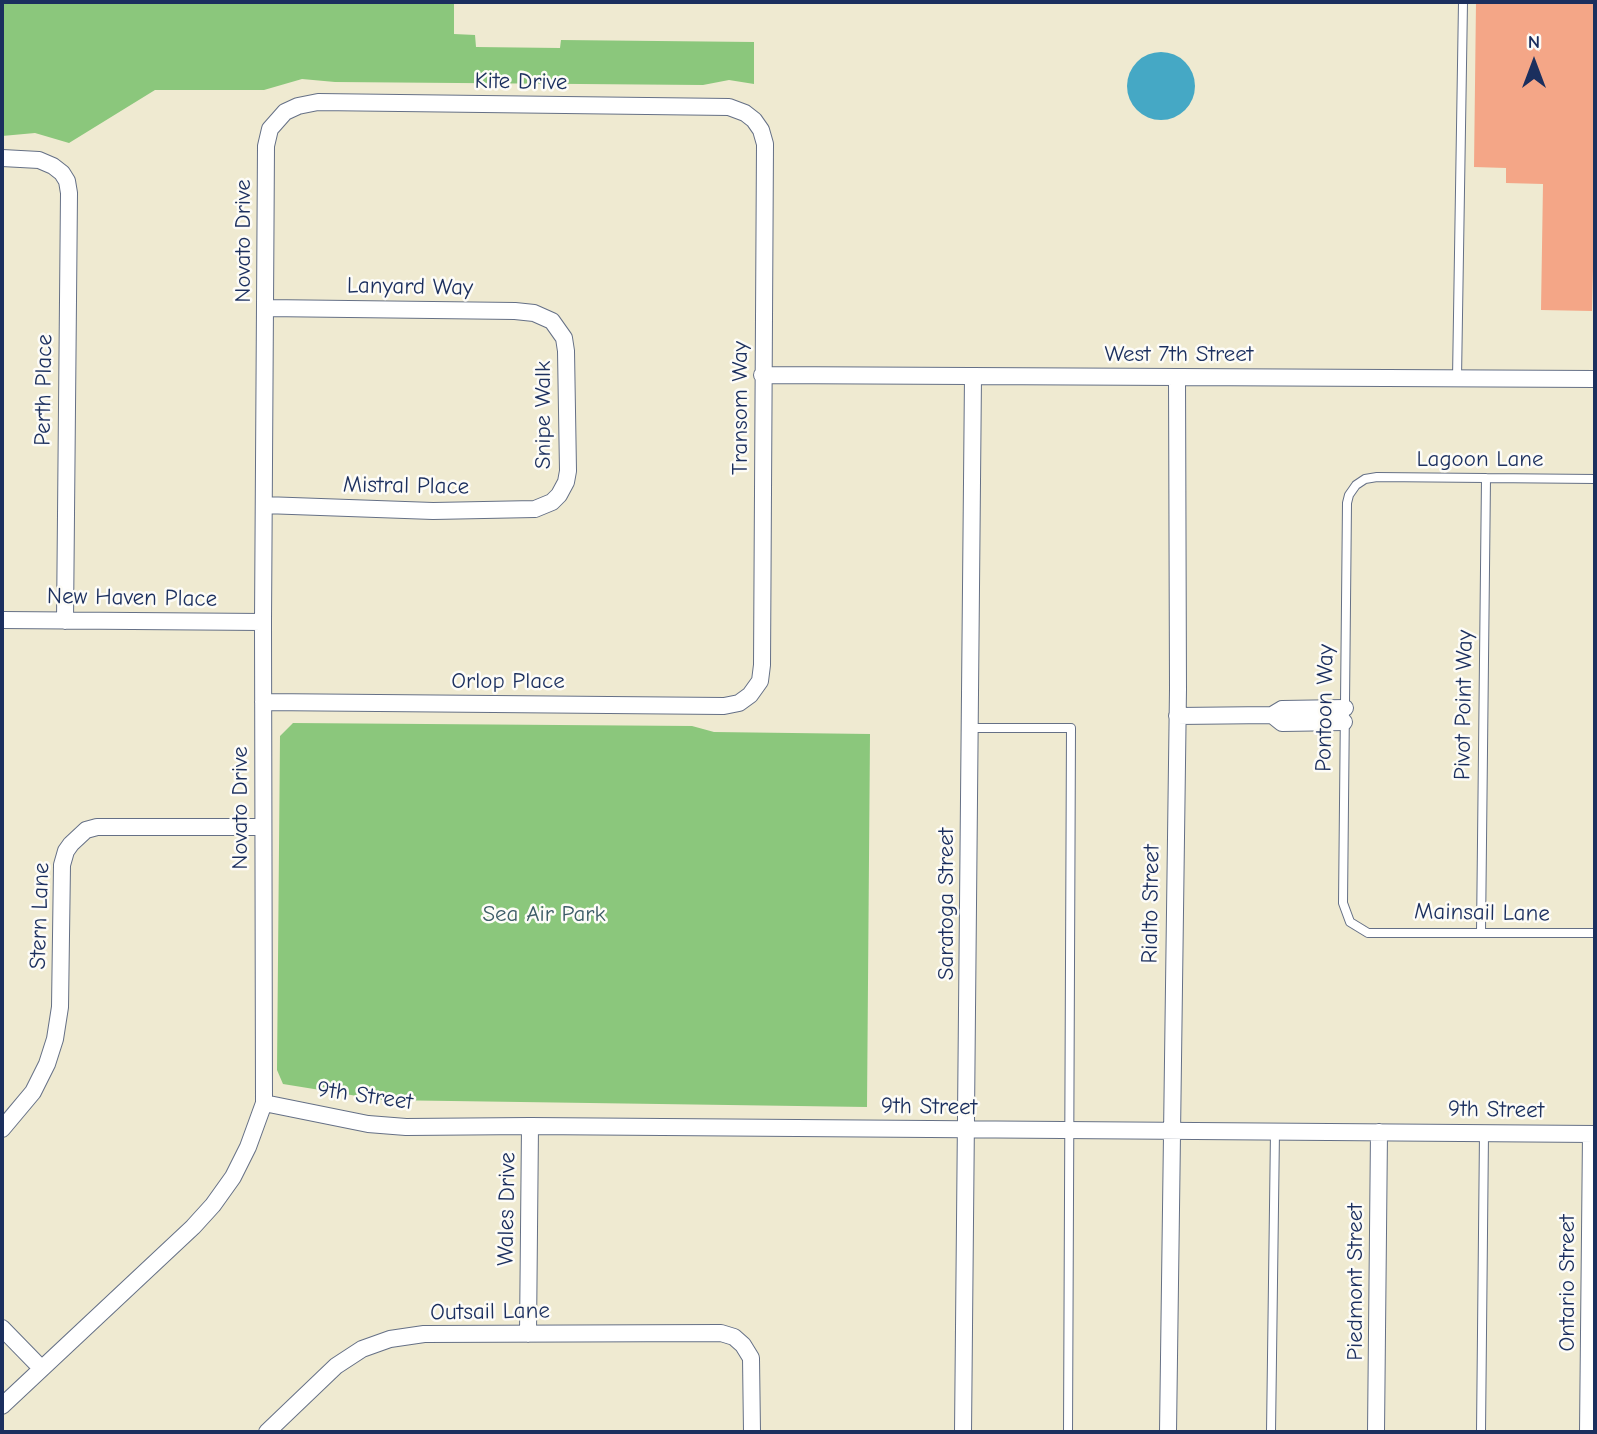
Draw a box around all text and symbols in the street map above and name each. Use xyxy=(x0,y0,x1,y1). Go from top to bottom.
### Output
north arrow xyxy=(1499,28,1569,98)
text: N xyxy=(1528,31,1540,53)
street label: Kite Drive xyxy=(474,67,568,97)
street label: Novato Drive xyxy=(229,179,257,303)
street label: Lanyard Way xyxy=(347,272,473,302)
street label: Perth Place xyxy=(29,334,59,446)
street label: West 7th Street xyxy=(1105,340,1253,368)
street label: Transom Way xyxy=(726,341,754,475)
street label: Snipe Walk xyxy=(529,361,557,469)
street label: Lagoon Lane xyxy=(1416,445,1544,473)
street label: Mistral Place xyxy=(343,471,469,501)
street label: New Haven Place xyxy=(47,583,217,613)
street label: Pivot Point Way xyxy=(1449,630,1479,780)
street label: Pontoon Way xyxy=(1310,644,1340,772)
street label: Orlop Place xyxy=(451,667,565,695)
street label: Novato Drive xyxy=(226,746,254,870)
street label: Saratoga Street xyxy=(932,828,960,980)
street label: Rialto Street xyxy=(1136,844,1166,964)
street label: Stern Lane xyxy=(24,862,56,970)
street label: Mainsail Lane xyxy=(1414,898,1550,928)
park label: Sea Air Park xyxy=(482,900,606,928)
street label: 9th Street xyxy=(315,1076,415,1116)
street label: 9th Street xyxy=(881,1092,977,1122)
street label: 9th Street xyxy=(1448,1095,1544,1125)
street label: Wales Drive xyxy=(492,1152,522,1266)
street label: Piedmont Street xyxy=(1341,1203,1369,1361)
street label: Ontario Street xyxy=(1553,1214,1581,1352)
street label: Outsail Lane xyxy=(430,1297,550,1327)

